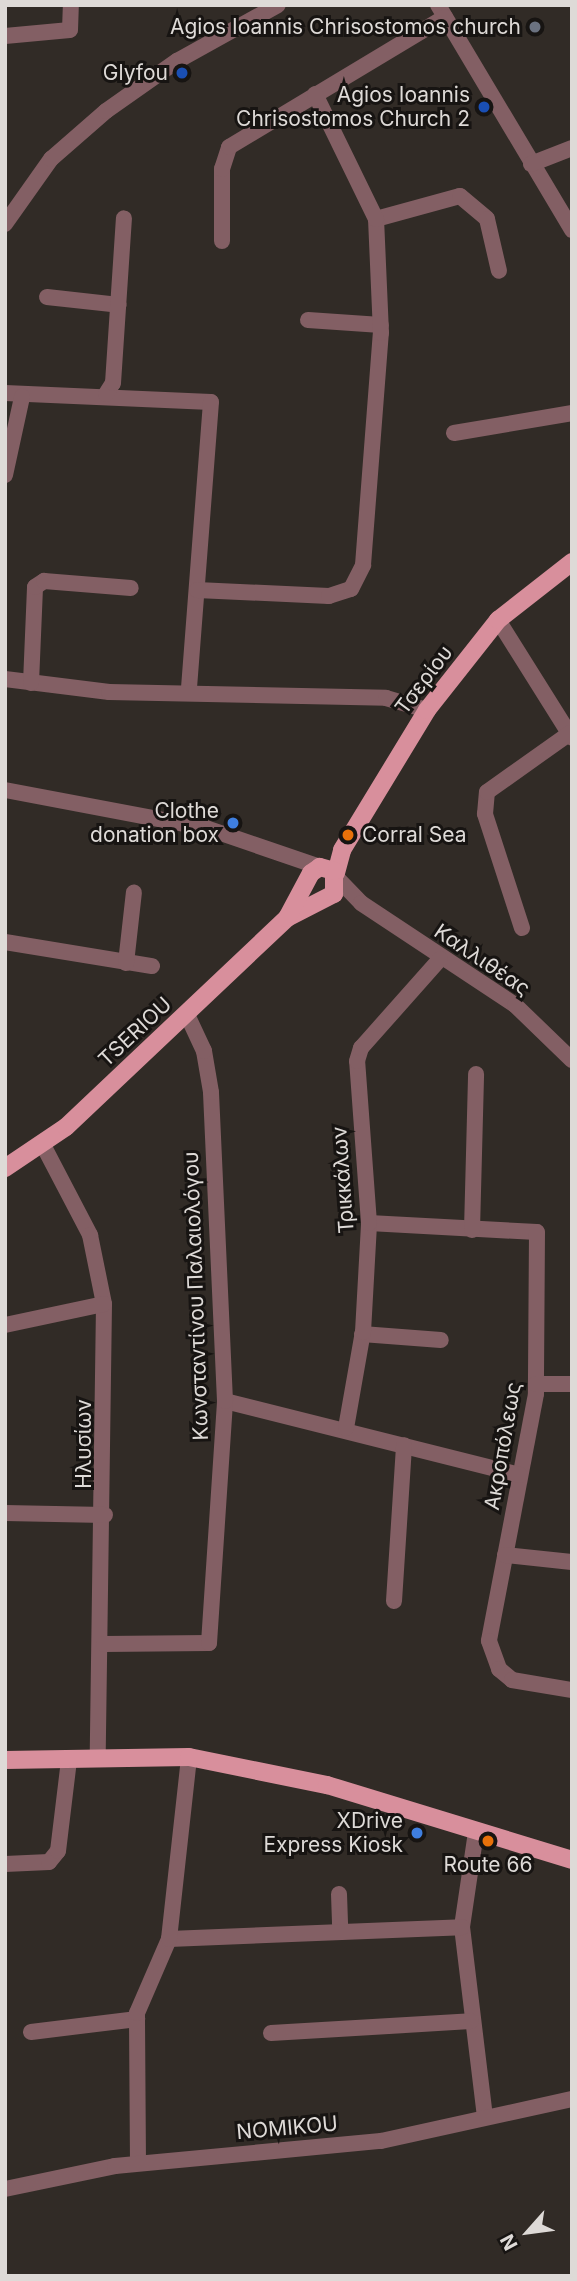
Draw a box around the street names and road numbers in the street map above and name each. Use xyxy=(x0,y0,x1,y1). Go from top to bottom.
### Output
street label: Τσερίου xyxy=(390,640,458,720)
street label: Καλλιθέας xyxy=(429,919,535,1001)
street label: TSERIOU xyxy=(93,992,177,1072)
street label: Τρικκάλων xyxy=(327,1126,359,1234)
street label: Κωνσταντίνου Παλαιολόγου xyxy=(178,1151,214,1441)
street label: Ακροπόλεως xyxy=(479,1380,527,1512)
street label: Ηλυσίων xyxy=(71,1399,97,1489)
street label: NOMIKOU xyxy=(235,2111,339,2145)

